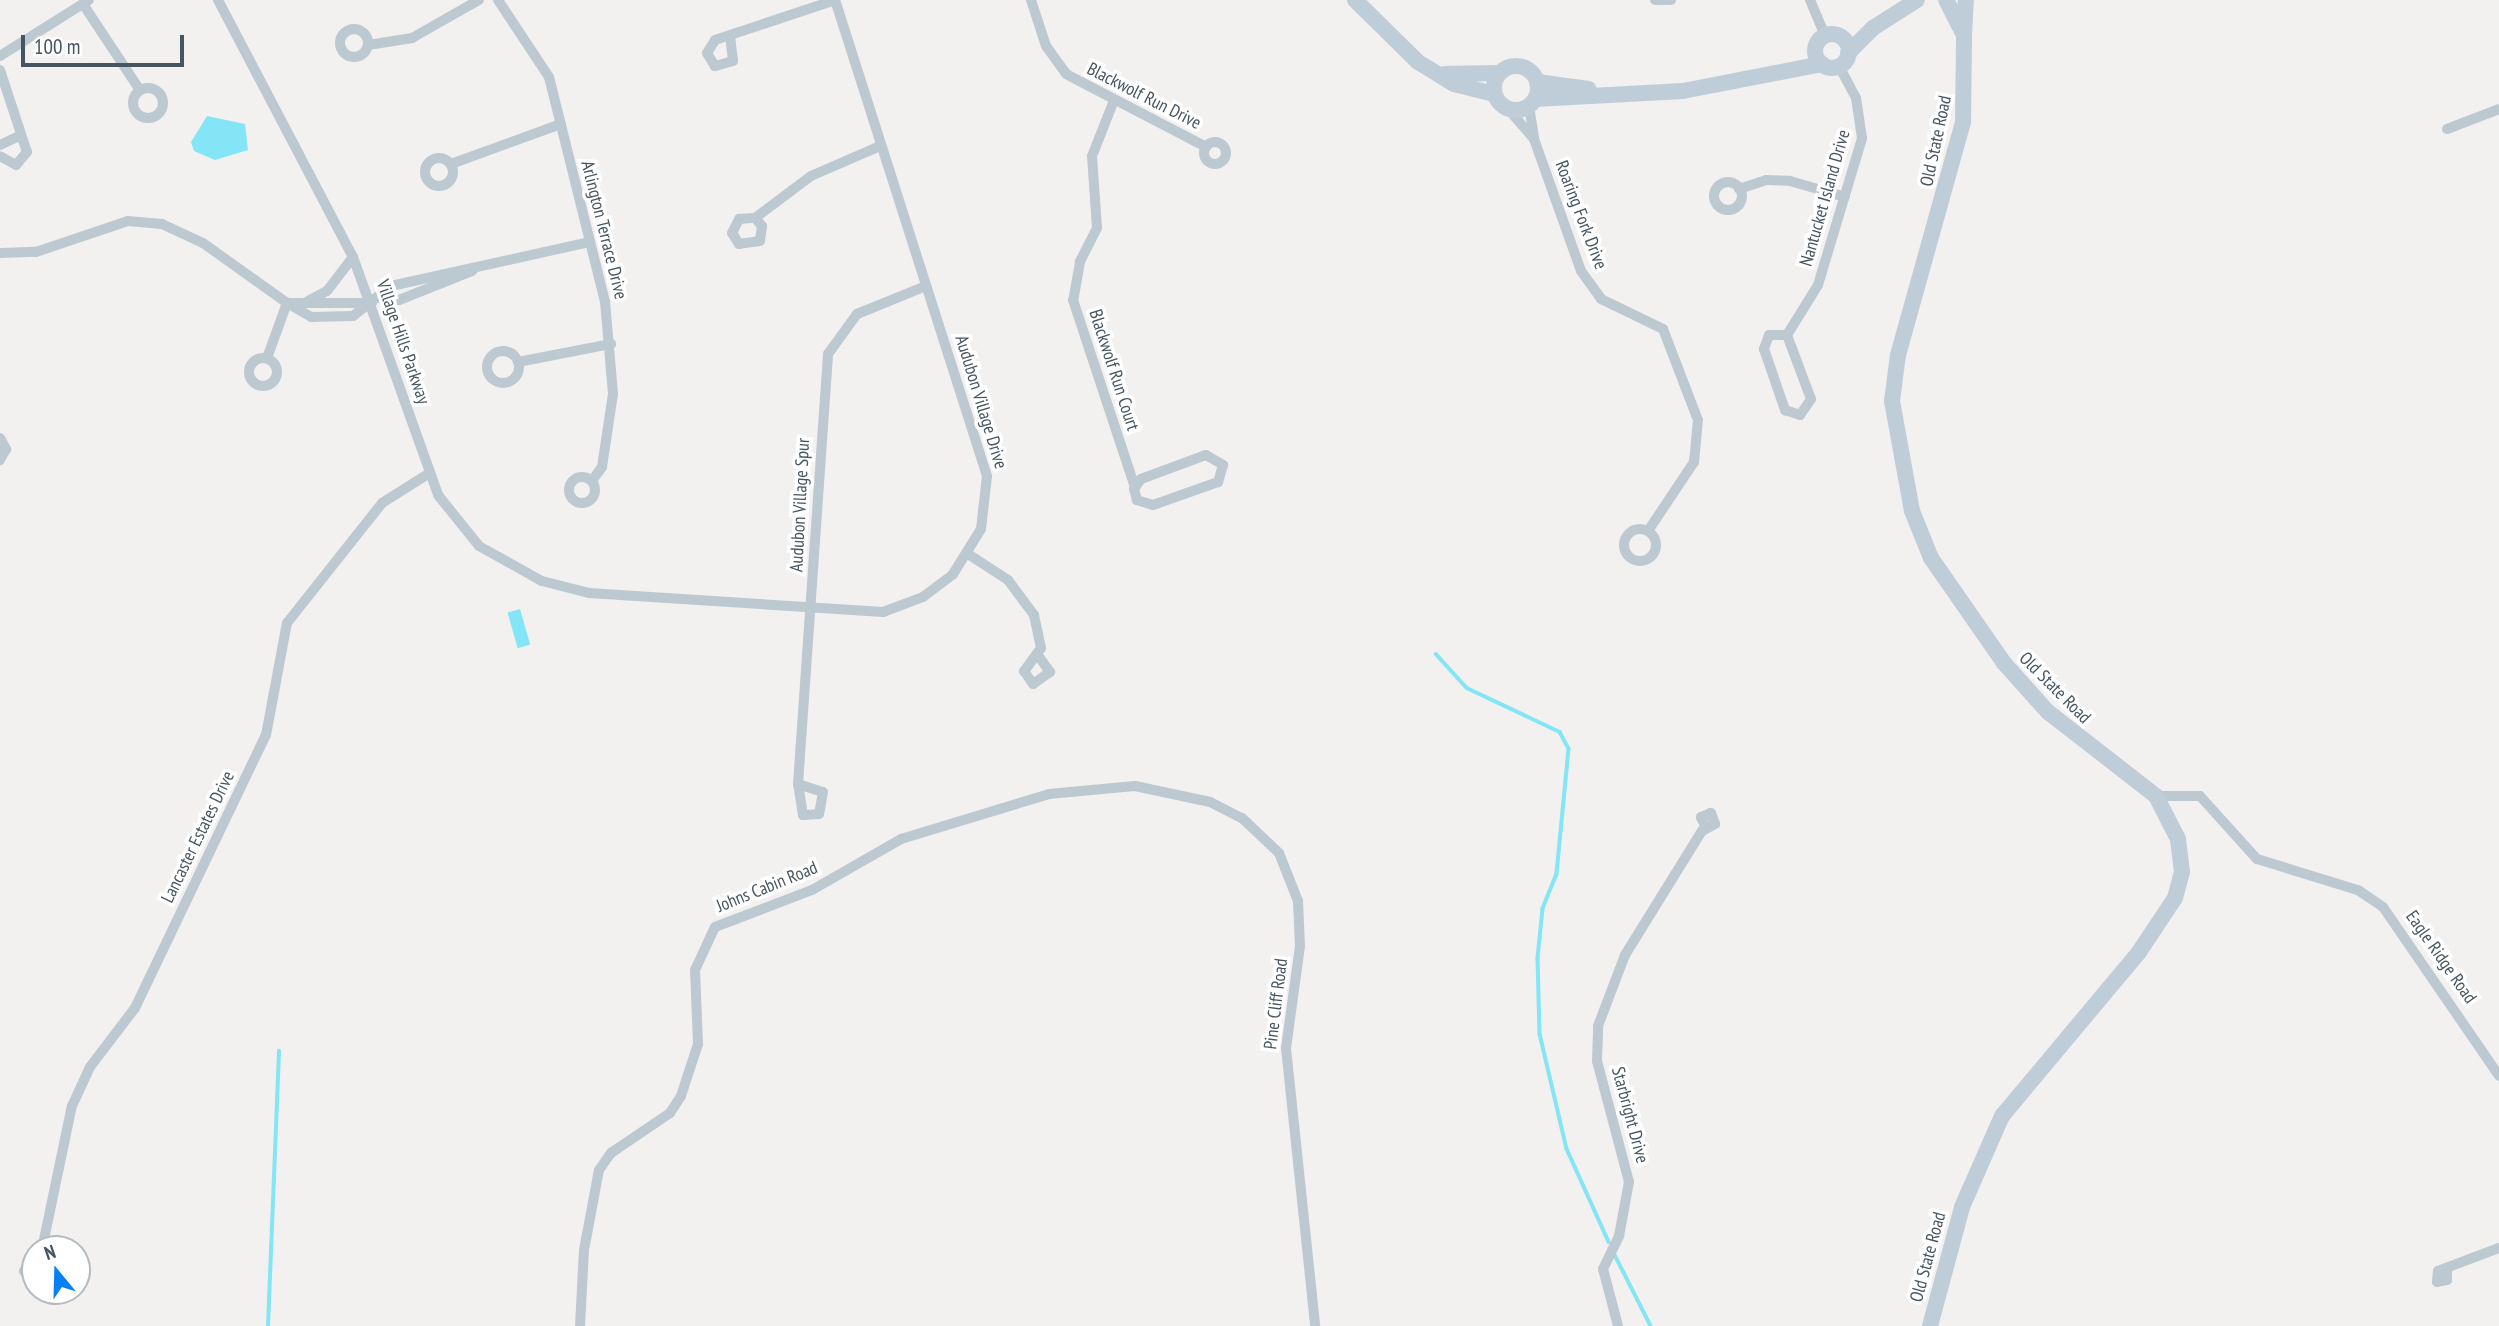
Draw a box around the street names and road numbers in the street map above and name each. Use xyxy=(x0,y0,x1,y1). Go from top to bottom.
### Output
street label: Blackwolf Run Drive xyxy=(1083,58,1205,134)
street label: Old State Road xyxy=(1916,94,1956,188)
street label: Nantucket Island Drive xyxy=(1795,127,1855,269)
street label: Roaring Fork Drive xyxy=(1550,157,1612,273)
street label: Arlington Terrace Drive xyxy=(576,158,632,302)
street label: Village Hills Parkway xyxy=(372,277,434,407)
street label: Blackwolf Run Court xyxy=(1084,307,1144,433)
street label: Audubon Village Drive xyxy=(950,332,1012,472)
street label: Audubon Village Spur xyxy=(786,437,814,573)
street label: Old State Road xyxy=(2015,648,2095,728)
street label: Lancaster Estates Drive xyxy=(157,768,239,906)
street label: Johns Cabin Road xyxy=(713,857,821,917)
street label: Eagle Ridge Road xyxy=(2401,906,2481,1008)
street label: Pine Cliff Road xyxy=(1260,957,1292,1051)
street label: Starbright Drive xyxy=(1607,1065,1653,1165)
street label: Old State Road xyxy=(1906,1210,1950,1304)

